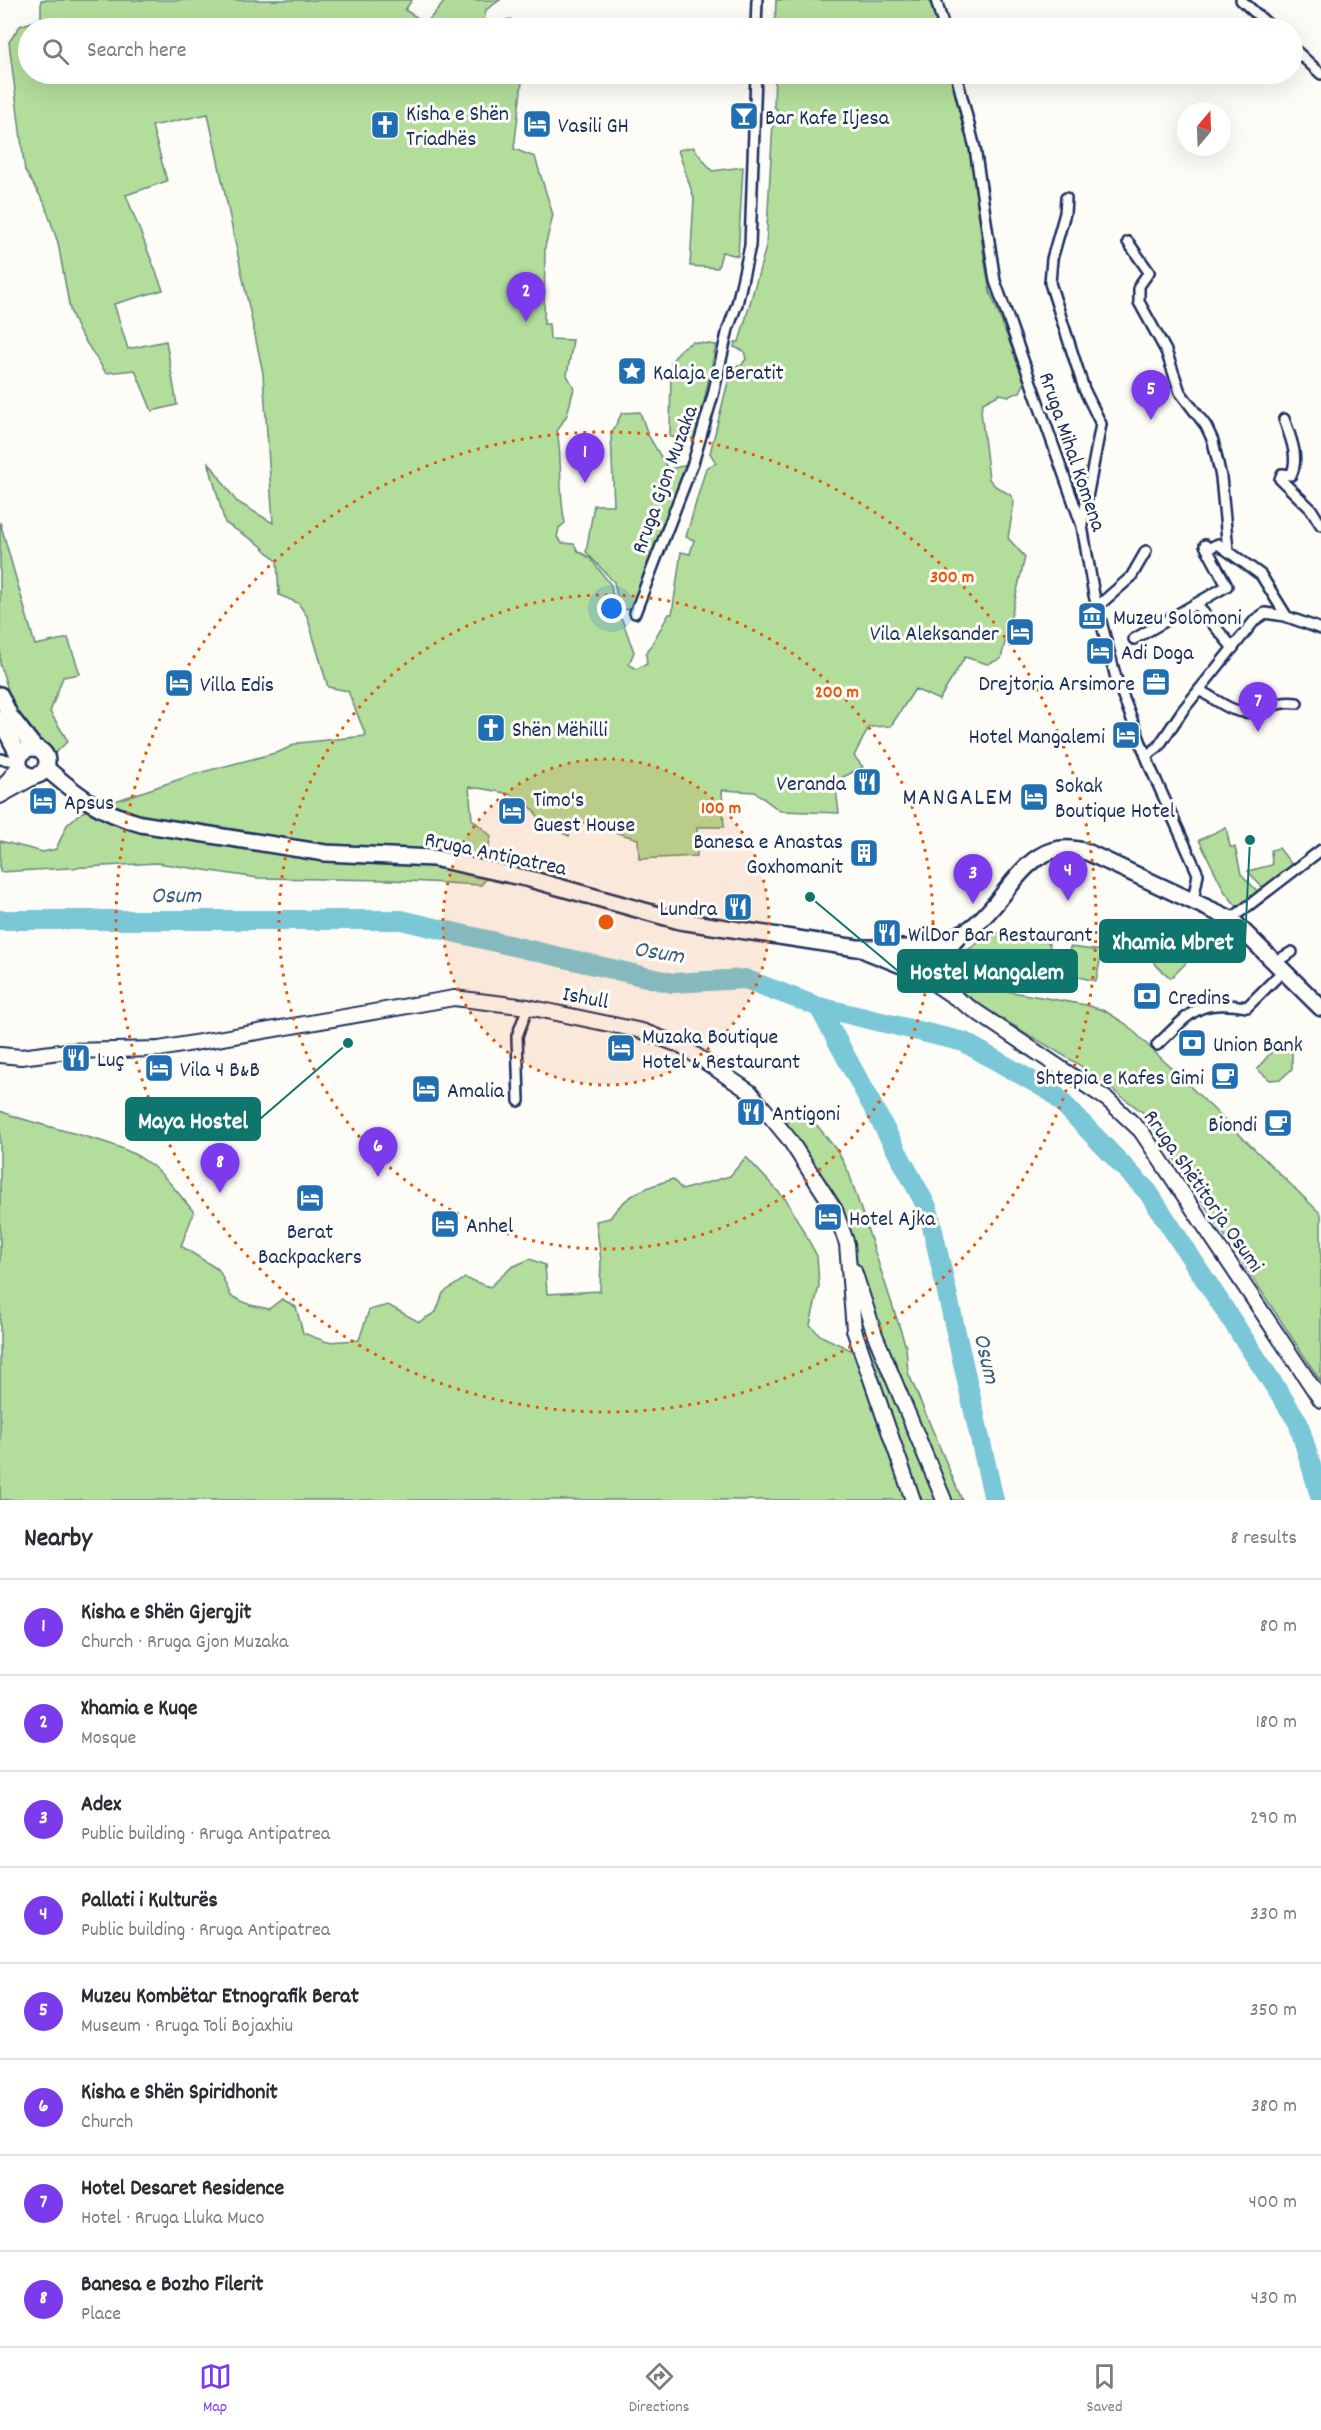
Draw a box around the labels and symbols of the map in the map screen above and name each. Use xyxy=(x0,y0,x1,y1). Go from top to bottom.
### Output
place label: Kisha e Shën Triadhës xyxy=(406,100,509,156)
bar icon: Bar Kafe Iljesa xyxy=(728,100,760,132)
north arrow xyxy=(1177,102,1231,156)
place label: Bar Kafe Iljesa xyxy=(765,104,890,135)
hotel icon: Vasili GH xyxy=(521,108,553,140)
church icon: Kisha e Shën Triadhës xyxy=(369,109,401,141)
place label: Vasili GH xyxy=(558,112,629,143)
pin: 2 xyxy=(506,272,546,322)
place icon: Kalaja e Beratit xyxy=(616,355,648,387)
place label: Kalaja e Beratit xyxy=(653,359,784,390)
street label: Rruga Mihal Komena xyxy=(1029,369,1113,536)
pin: 5 xyxy=(1132,370,1170,420)
street label: Rruga Gjon Muzaka xyxy=(625,401,708,559)
pin: 1 xyxy=(566,434,604,483)
text: 300 m xyxy=(930,566,974,591)
your location xyxy=(597,594,626,623)
museum icon: Muzeu Solomoni xyxy=(1076,600,1108,632)
place label: Muzeu Solomoni xyxy=(1113,604,1242,635)
hotel icon: Vila Aleksander xyxy=(1004,616,1036,648)
place label: Vila Aleksander xyxy=(870,620,1000,651)
hotel icon: Adi Doga xyxy=(1084,635,1116,667)
place label: Adi Doga xyxy=(1121,639,1194,670)
office icon: Drejtoria Arsimore xyxy=(1140,666,1172,698)
hotel icon: Villa Edis xyxy=(163,667,195,699)
place label: Drejtoria Arsimore xyxy=(978,670,1135,701)
place label: Villa Edis xyxy=(200,671,274,702)
text: 200 m xyxy=(815,681,859,706)
pin: 7 xyxy=(1238,682,1278,732)
church icon: Shën Mëhilli xyxy=(475,712,507,744)
place label: Shën Mëhilli xyxy=(512,716,607,747)
hotel icon: Hotel Mangalemi xyxy=(1110,719,1142,751)
place label: Hotel Mangalemi xyxy=(968,723,1105,754)
restaurant icon: Veranda xyxy=(851,766,883,798)
place label: Veranda xyxy=(776,770,847,801)
place label: Sokak Boutique Hotel xyxy=(1055,772,1175,828)
hotel icon: Sokak Boutique Hotel xyxy=(1018,781,1050,813)
district label: MANGALEM xyxy=(902,782,1014,816)
hotel icon: Apsus xyxy=(27,785,59,817)
place label: Timo's Guest House xyxy=(533,786,635,842)
place label: Apsus xyxy=(64,789,114,820)
hotel icon: Timo's Guest House xyxy=(496,795,528,827)
text: 100 m xyxy=(701,797,741,822)
street label: Rruga Antipatrea xyxy=(421,825,570,886)
place label: Banesa e Anastas Goxhomanit xyxy=(694,828,843,884)
building icon: Banesa e Anastas Goxhomanit xyxy=(848,837,880,869)
pin: 4 xyxy=(1048,852,1088,901)
pin: 3 xyxy=(954,854,992,904)
water label: Osum xyxy=(151,880,202,914)
restaurant icon: Lundra xyxy=(722,891,754,923)
place label: Lundra xyxy=(660,895,718,926)
centre of rings xyxy=(596,912,616,932)
restaurant icon: WilDor Bar Restaurant xyxy=(871,917,903,949)
callout: Xhamia Mbret xyxy=(1100,920,1245,962)
place label: WilDor Bar Restaurant xyxy=(908,921,1093,952)
text: Xhamia Mbret xyxy=(1112,927,1234,961)
water label: Osum xyxy=(631,933,687,975)
callout: Hostel Mangalem xyxy=(898,950,1077,992)
text: Hostel Mangalem xyxy=(910,957,1064,991)
street label: Ishull xyxy=(560,980,611,1019)
bank icon: Credins xyxy=(1131,980,1163,1012)
place label: Credins xyxy=(1168,984,1230,1015)
place label: Muzaka Boutique Hotel & Restaurant xyxy=(642,1023,800,1079)
bank icon: Union Bank xyxy=(1176,1027,1208,1059)
place label: Union Bank xyxy=(1213,1031,1303,1062)
hotel icon: Muzaka Boutique Hotel & Restaurant xyxy=(605,1032,637,1064)
restaurant icon: Luç xyxy=(60,1042,92,1074)
place label: Luç xyxy=(97,1046,124,1077)
hotel icon: Vila 4 B&B xyxy=(143,1052,175,1084)
place label: Vila 4 B&B xyxy=(180,1056,260,1087)
cafe icon: Shtepia e Kafes Gimi xyxy=(1209,1060,1241,1092)
place label: Shtepia e Kafes Gimi xyxy=(1036,1064,1204,1095)
hotel icon: Amalia xyxy=(410,1073,442,1105)
place label: Amalia xyxy=(447,1077,505,1108)
restaurant icon: Antigoni xyxy=(735,1096,767,1128)
callout: Maya Hostel xyxy=(126,1098,260,1140)
place label: Antigoni xyxy=(772,1100,840,1131)
street label: Rruga Shëtitorja Osumi xyxy=(1134,1104,1270,1280)
text: Maya Hostel xyxy=(138,1106,248,1140)
cafe icon: Biondi xyxy=(1262,1107,1294,1139)
place label: Biondi xyxy=(1208,1111,1257,1142)
pin: 6 xyxy=(358,1128,398,1177)
pin: 8 xyxy=(200,1144,240,1193)
hotel icon: Berat Backpackers xyxy=(294,1182,326,1214)
hotel icon: Hotel Ajka xyxy=(812,1201,844,1233)
place label: Hotel Ajka xyxy=(849,1205,936,1236)
hotel icon: Anhel xyxy=(429,1208,461,1240)
place label: Anhel xyxy=(466,1212,513,1243)
place label: Berat Backpackers xyxy=(258,1218,362,1274)
water label: Osum xyxy=(963,1330,1007,1388)

